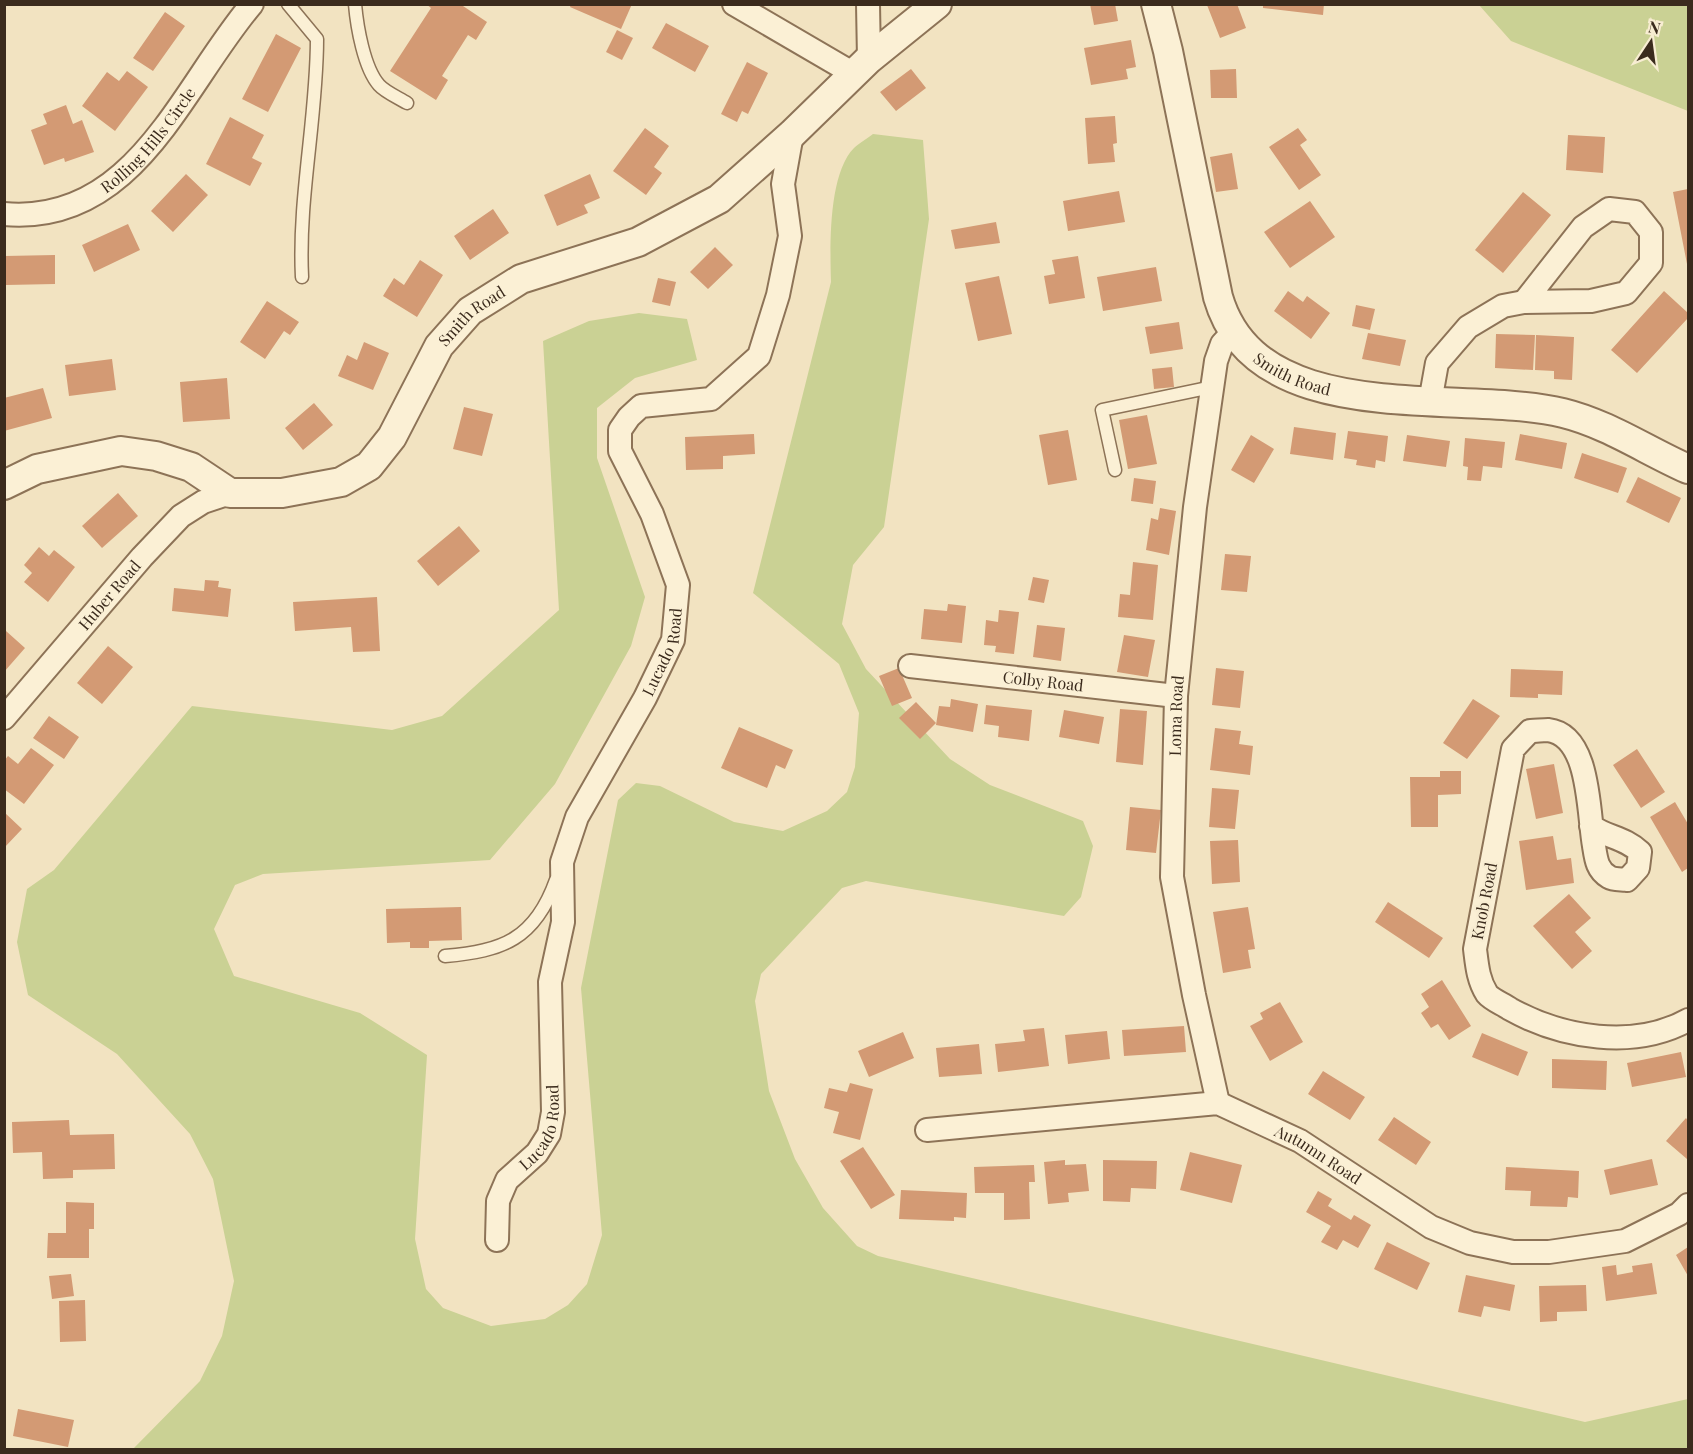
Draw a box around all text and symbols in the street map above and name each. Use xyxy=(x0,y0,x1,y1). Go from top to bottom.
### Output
north arrow xyxy=(1621,12,1681,72)
text: N xyxy=(1646,15,1663,39)
street label: Rolling Hills Circle xyxy=(96,83,200,197)
street label: Smith Road xyxy=(433,281,509,350)
street label: Smith Road xyxy=(1249,347,1333,400)
street label: Huber Road xyxy=(73,555,145,634)
street label: Lucado Road xyxy=(637,607,686,699)
street label: Colby Road xyxy=(1002,666,1085,696)
street label: Loma Road xyxy=(1164,674,1188,756)
street label: Knob Road xyxy=(1466,861,1501,941)
street label: Lucado Road xyxy=(514,1084,563,1174)
street label: Autumn Road xyxy=(1271,1119,1366,1189)

